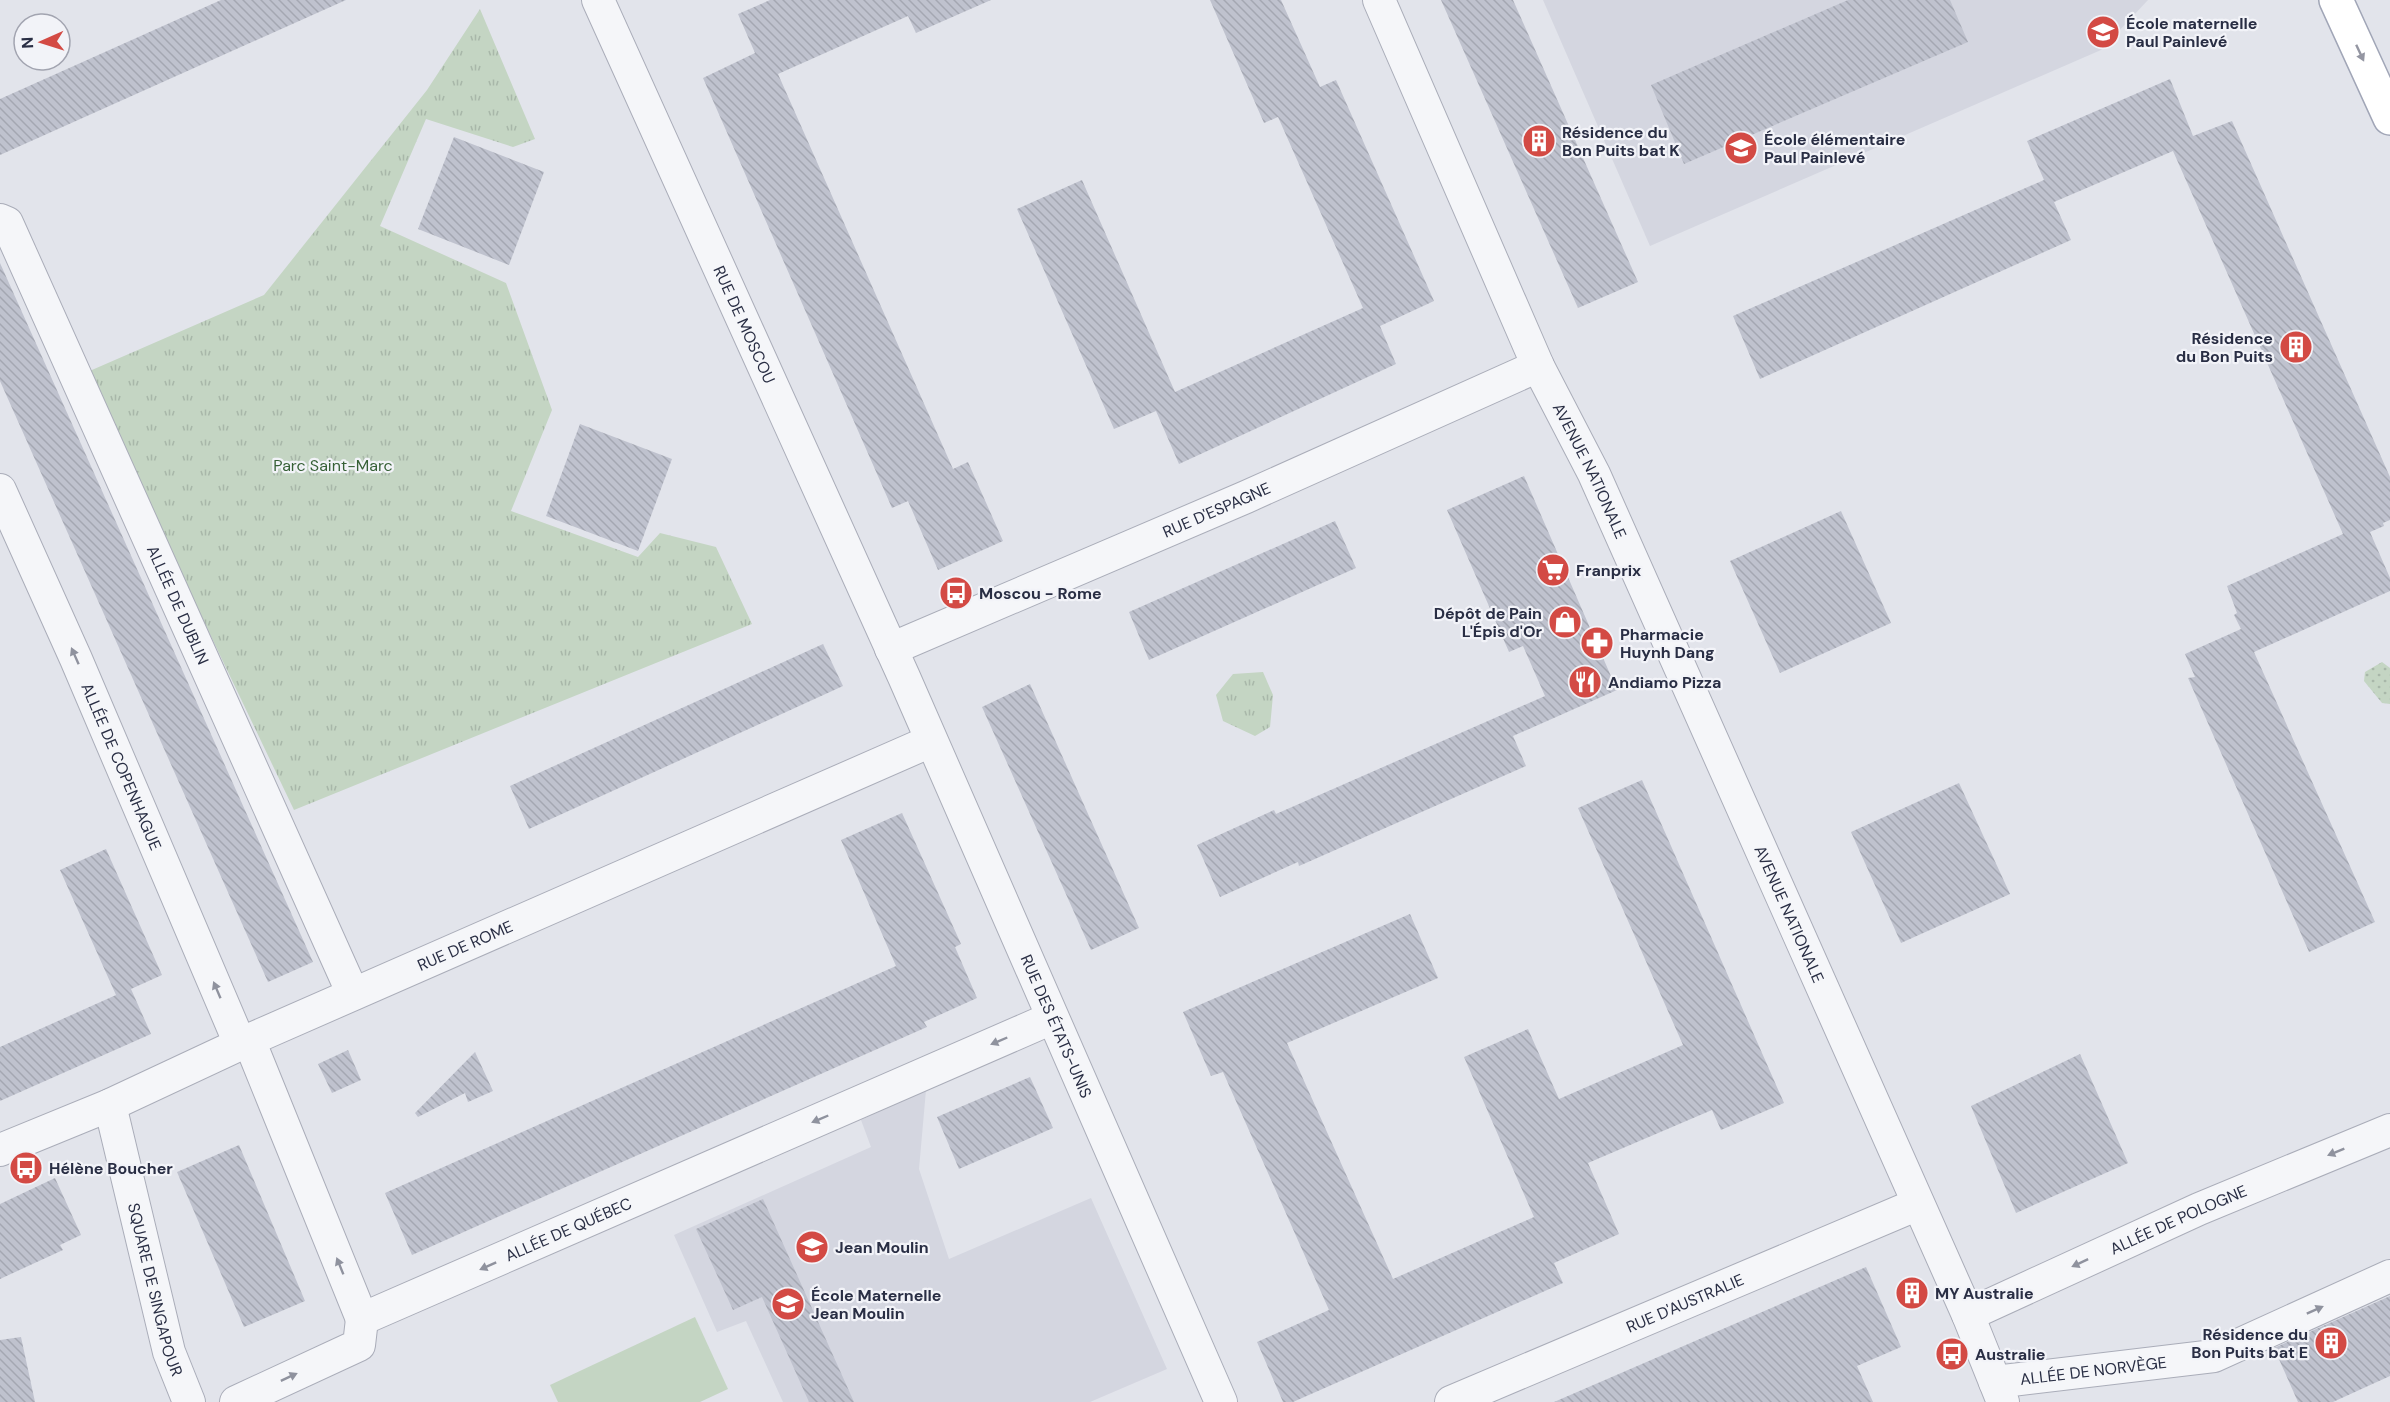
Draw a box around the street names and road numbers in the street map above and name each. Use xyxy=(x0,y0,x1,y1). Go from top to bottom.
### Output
street label: RUE DE MOSCOU xyxy=(709,262,780,387)
street label: AVENUE NATIONALE xyxy=(1548,399,1632,542)
street label: RUE D'ESPAGNE xyxy=(1159,477,1274,542)
street label: ALLÉE DE DUBLIN xyxy=(142,542,214,668)
street label: ALLÉE DE COPENHAGUE xyxy=(77,679,167,853)
street label: AVENUE NATIONALE xyxy=(1750,842,1829,986)
street label: RUE DE ROME xyxy=(414,915,516,975)
street label: RUE DES ÉTATS-UNIS xyxy=(1016,951,1097,1101)
street label: ALLÉE DE POLOGNE xyxy=(2106,1180,2250,1259)
street label: ALLÉE DE QUÉBEC xyxy=(502,1192,635,1266)
street label: SQUARE DE SINGAPOUR xyxy=(123,1201,188,1379)
street label: RUE D'AUSTRALIE xyxy=(1623,1269,1747,1337)
street label: ALLÉE DE NORVÈGE xyxy=(2019,1351,2168,1389)

